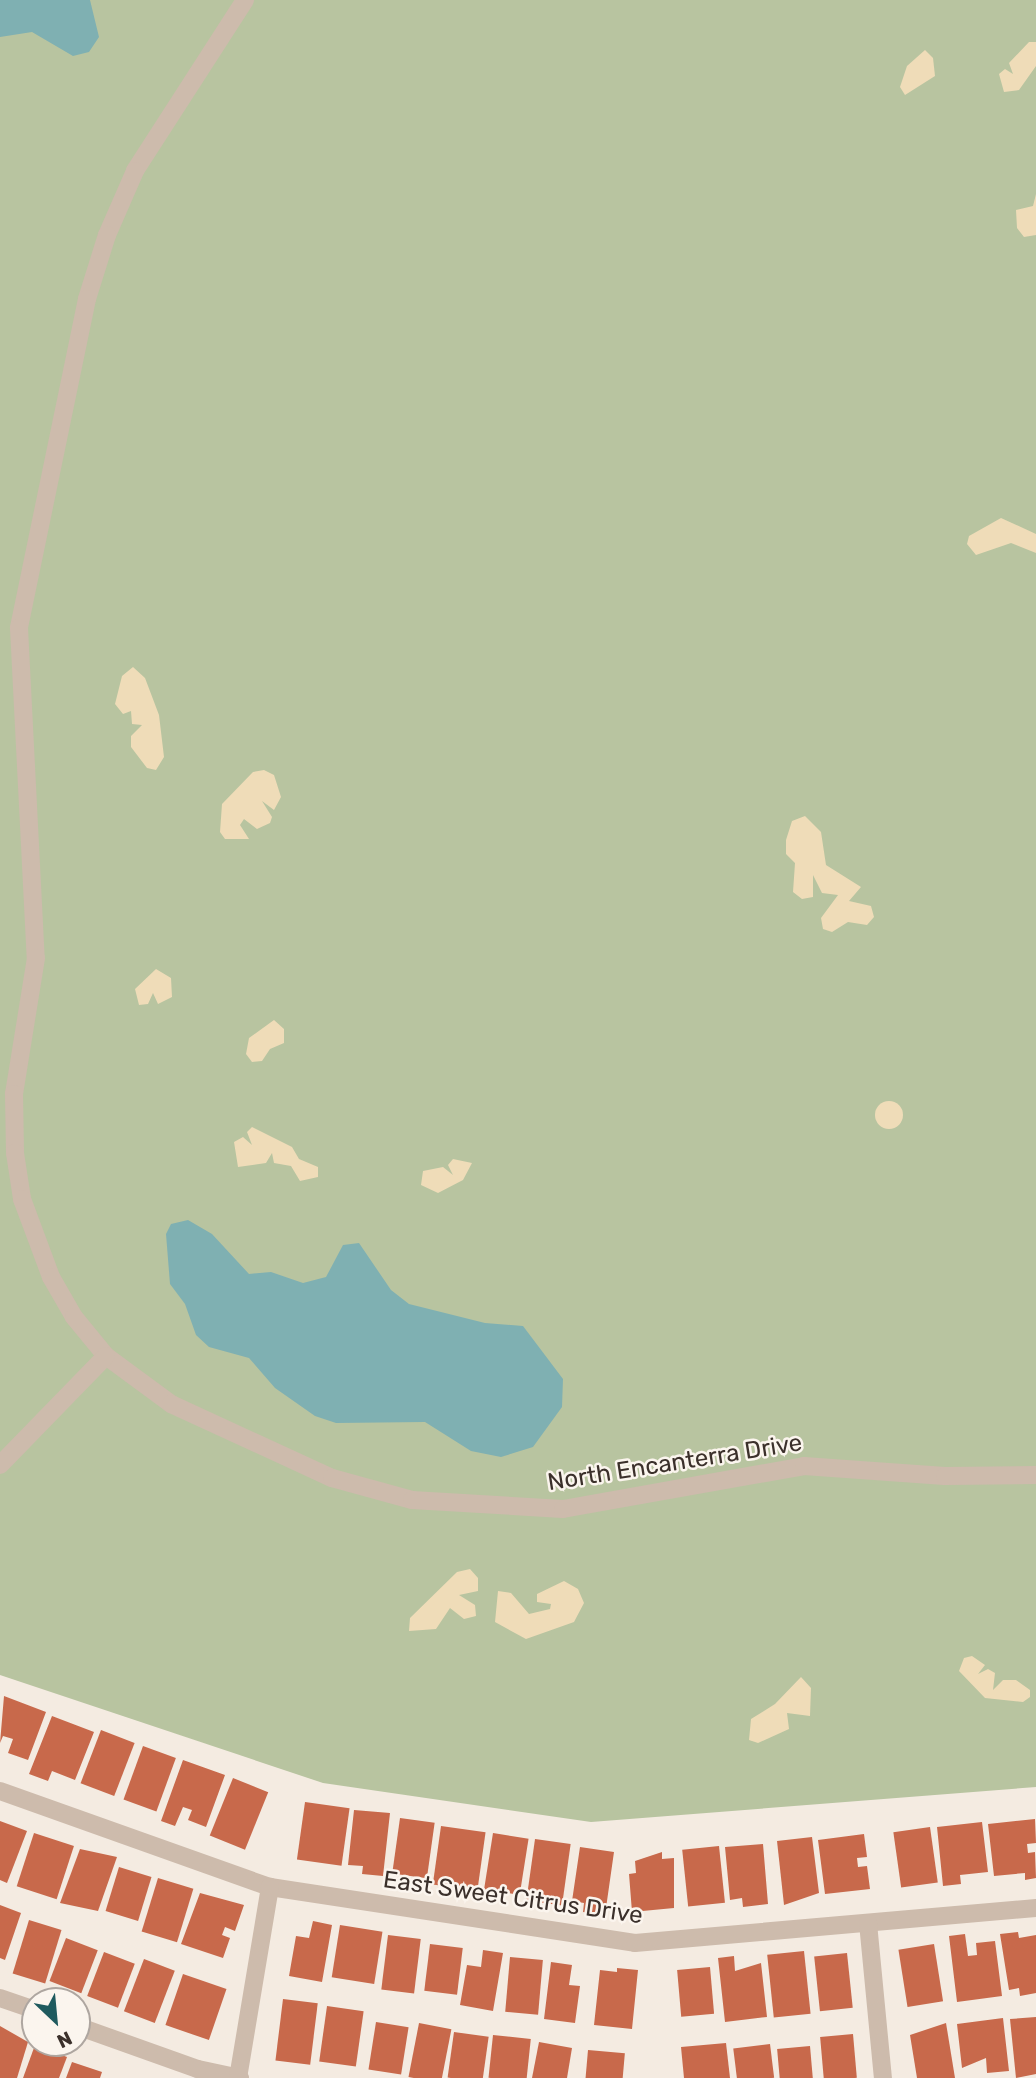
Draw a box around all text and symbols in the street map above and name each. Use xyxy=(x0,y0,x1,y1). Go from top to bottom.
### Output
street label: North Encanterra Drive xyxy=(546,1429,804,1497)
street label: East Sweet Citrus Drive xyxy=(381,1866,645,1930)
north arrow xyxy=(21,1987,91,2057)
text: N xyxy=(53,2026,76,2053)

